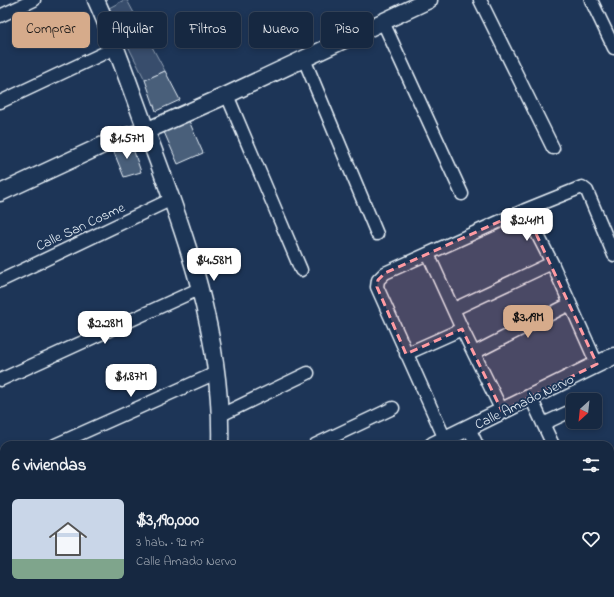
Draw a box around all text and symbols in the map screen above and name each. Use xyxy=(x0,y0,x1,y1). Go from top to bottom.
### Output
chip: Comprar xyxy=(12,12,90,48)
chip: Alquilar xyxy=(98,12,167,48)
chip: Filtros xyxy=(175,12,241,48)
chip: Nuevo xyxy=(249,12,313,48)
chip: Piso xyxy=(321,12,373,48)
pin: $1.57M xyxy=(94,126,160,160)
text: $1.57M xyxy=(109,129,145,148)
street label: Calle San Cosme xyxy=(33,197,129,257)
pin: $2.41M xyxy=(494,208,560,242)
text: $2.41M xyxy=(510,211,544,230)
pin: $4.58M xyxy=(181,248,247,282)
text: $4.58M xyxy=(196,251,232,270)
pin: $3.19M xyxy=(495,305,561,339)
text: $3.19M xyxy=(512,308,544,327)
pin: $2.28M xyxy=(72,311,138,345)
text: $2.28M xyxy=(87,314,123,333)
pin: $1.87M xyxy=(98,364,164,398)
text: $1.87M xyxy=(115,367,147,386)
street label: Calle Amado Nervo xyxy=(471,369,578,435)
north arrow xyxy=(566,393,602,429)
map controls xyxy=(566,393,602,429)
text: 6 viviendas xyxy=(12,453,86,478)
icon: filters xyxy=(580,454,602,476)
text: $3,190,000 xyxy=(136,508,199,533)
icon: home xyxy=(44,515,92,563)
icon: heart xyxy=(580,528,602,550)
text: 3 hab. · 92 m² xyxy=(136,533,204,552)
text: Calle Amado Nervo xyxy=(136,552,236,571)

